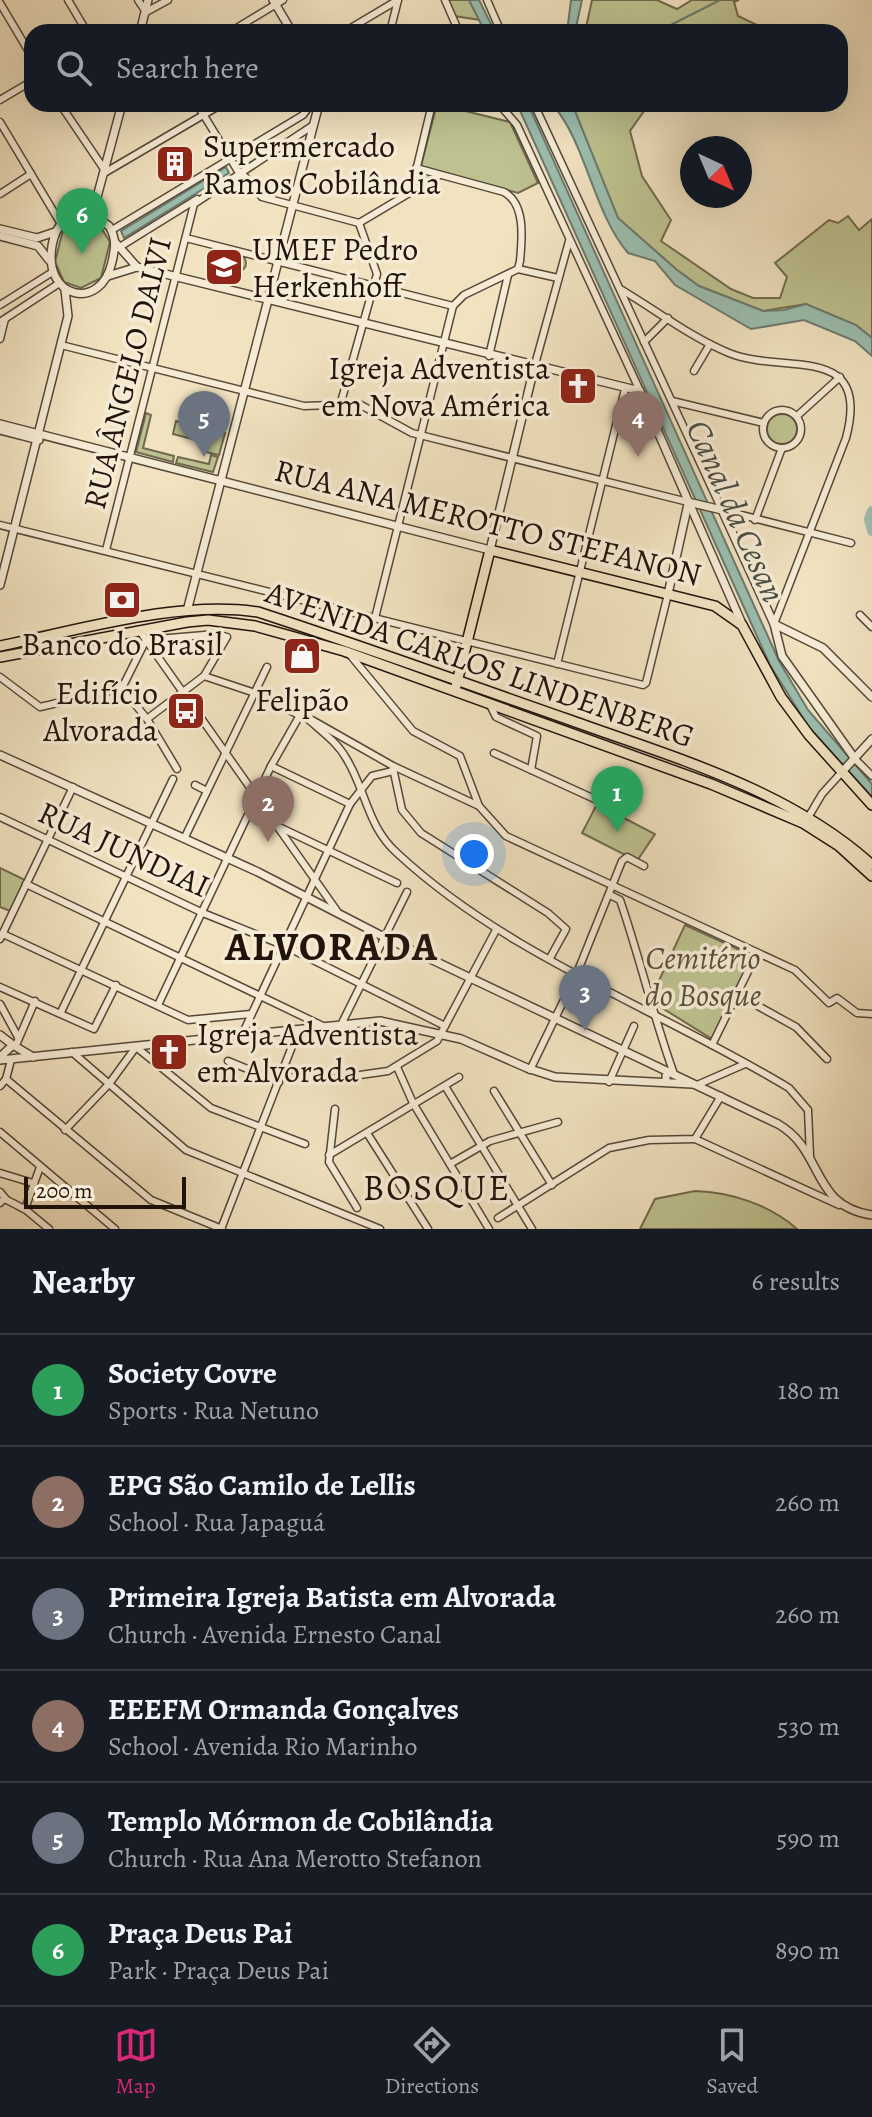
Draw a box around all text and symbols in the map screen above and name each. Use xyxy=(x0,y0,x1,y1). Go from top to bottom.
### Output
search box xyxy=(24,24,848,112)
icon: search xyxy=(52,46,96,90)
text: Search here xyxy=(116,48,259,88)
place label: Supermercado Ramos Cobilândia xyxy=(203,124,441,205)
north arrow xyxy=(680,136,752,208)
building icon: Supermercado Ramos Cobilândia xyxy=(154,143,196,185)
pin: 6 xyxy=(56,188,108,254)
place label: UMEF Pedro Herkenhoff xyxy=(252,227,418,308)
street label: RUA ÂNGELO DALVI xyxy=(72,232,182,514)
school or university icon: UMEF Pedro Herkenhoff xyxy=(203,246,245,288)
place label: Igreja Adventista em Nova América xyxy=(321,346,550,427)
church icon: Igreja Adventista em Nova América xyxy=(557,365,599,407)
pin: 5 xyxy=(178,391,230,457)
pin: 4 xyxy=(612,391,664,457)
water label: Canal da Cesan xyxy=(675,412,797,610)
street label: RUA ANA MEROTTO STEFANON xyxy=(270,448,706,596)
street label: AVENIDA CARLOS LINDENBERG xyxy=(259,570,700,758)
bank icon: Banco do Brasil xyxy=(101,579,143,621)
place label: Banco do Brasil xyxy=(21,622,223,666)
shop icon: Felipão xyxy=(281,635,323,677)
place label: Edifício Alvorada xyxy=(43,671,158,752)
place label: Felipão xyxy=(255,678,349,722)
bus stop icon: Edifício Alvorada xyxy=(165,690,207,732)
pin: 1 xyxy=(591,766,643,832)
pin: 2 xyxy=(242,776,294,842)
street label: RUA JUNDIAI xyxy=(31,790,217,908)
your location xyxy=(454,834,494,874)
district label: ALVORADA xyxy=(224,919,439,974)
park label: Cemitério do Bosque xyxy=(645,936,761,1017)
pin: 3 xyxy=(559,965,611,1031)
place label: Igreja Adventista em Alvorada xyxy=(197,1012,418,1093)
church icon: Igreja Adventista em Alvorada xyxy=(148,1031,190,1073)
district label: BOSQUE xyxy=(363,1163,511,1212)
scale bar xyxy=(24,1173,186,1209)
text: 200 m xyxy=(36,1176,93,1206)
text: Nearby xyxy=(32,1258,135,1305)
text: 6 results xyxy=(752,1264,840,1299)
text: Society Covre xyxy=(108,1353,277,1393)
text: 1 xyxy=(53,1373,63,1408)
text: 180 m xyxy=(778,1373,840,1408)
text: Sports · Rua Netuno xyxy=(108,1393,319,1428)
text: EPG São Camilo de Lellis xyxy=(108,1465,416,1505)
text: 2 xyxy=(52,1485,64,1520)
text: 260 m xyxy=(775,1485,840,1520)
text: School · Rua Japaguá xyxy=(108,1505,325,1540)
text: Primeira Igreja Batista em Alvorada xyxy=(108,1577,556,1617)
text: 3 xyxy=(52,1597,64,1632)
text: 260 m xyxy=(775,1597,840,1632)
text: Church · Avenida Ernesto Canal xyxy=(108,1617,441,1652)
text: EEEFM Ormanda Gonçalves xyxy=(108,1689,459,1729)
text: 4 xyxy=(52,1709,64,1744)
text: 530 m xyxy=(777,1709,840,1744)
text: School · Avenida Rio Marinho xyxy=(108,1729,417,1764)
text: Templo Mórmon de Cobilândia xyxy=(108,1801,494,1841)
text: 5 xyxy=(52,1821,64,1856)
text: 590 m xyxy=(776,1821,840,1856)
text: Church · Rua Ana Merotto Stefanon xyxy=(108,1841,482,1876)
text: Praça Deus Pai xyxy=(108,1913,292,1953)
text: 6 xyxy=(52,1933,64,1968)
text: 890 m xyxy=(775,1933,840,1968)
text: Park · Praça Deus Pai xyxy=(108,1953,329,1988)
tab: Map xyxy=(114,2023,158,2101)
tab: Directions xyxy=(385,2023,479,2101)
tab: Saved xyxy=(706,2023,758,2101)

